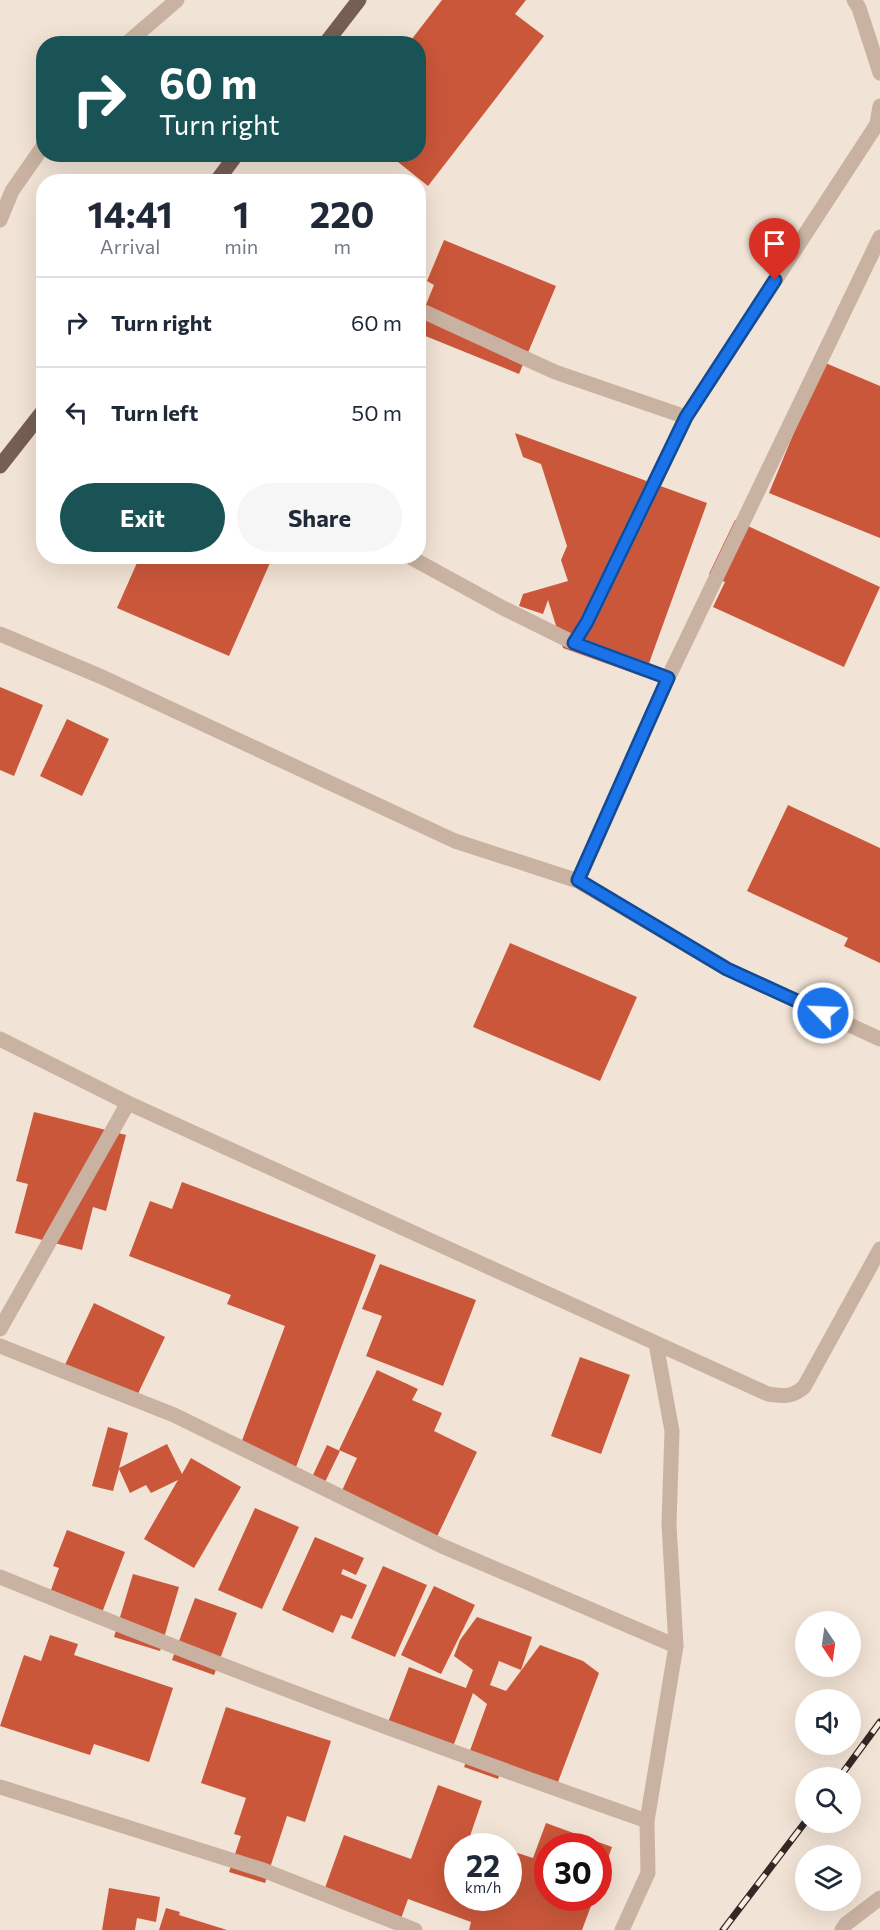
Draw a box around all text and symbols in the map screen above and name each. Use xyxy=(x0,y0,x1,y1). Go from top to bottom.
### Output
text: 60 m xyxy=(159,56,258,108)
icon: right xyxy=(60,60,138,138)
text: Turn right xyxy=(159,108,279,141)
text: 14:41 xyxy=(88,191,173,235)
text: 1 xyxy=(233,191,249,235)
text: 220 xyxy=(310,191,374,235)
pin xyxy=(749,218,800,280)
icon: arrive xyxy=(758,227,791,260)
text: Arrival xyxy=(100,234,160,258)
text: min xyxy=(224,234,258,258)
text: m xyxy=(333,234,351,258)
icon: right xyxy=(60,306,93,339)
text: Turn right xyxy=(111,309,212,336)
text: 60 m xyxy=(351,309,402,336)
icon: left xyxy=(60,396,93,429)
text: Turn left xyxy=(111,399,198,426)
text: 50 m xyxy=(352,399,402,426)
button: Exit xyxy=(60,483,225,552)
button: Share xyxy=(237,483,402,552)
position arrow xyxy=(791,981,855,1045)
north arrow xyxy=(795,1611,861,1677)
map controls xyxy=(795,1611,861,1911)
button: sound xyxy=(795,1689,861,1755)
button: search xyxy=(795,1767,861,1833)
speed limit sign: 30 xyxy=(534,1833,612,1911)
button: layers xyxy=(795,1845,861,1911)
text: 22 xyxy=(466,1846,500,1883)
text: km/h xyxy=(465,1878,501,1896)

